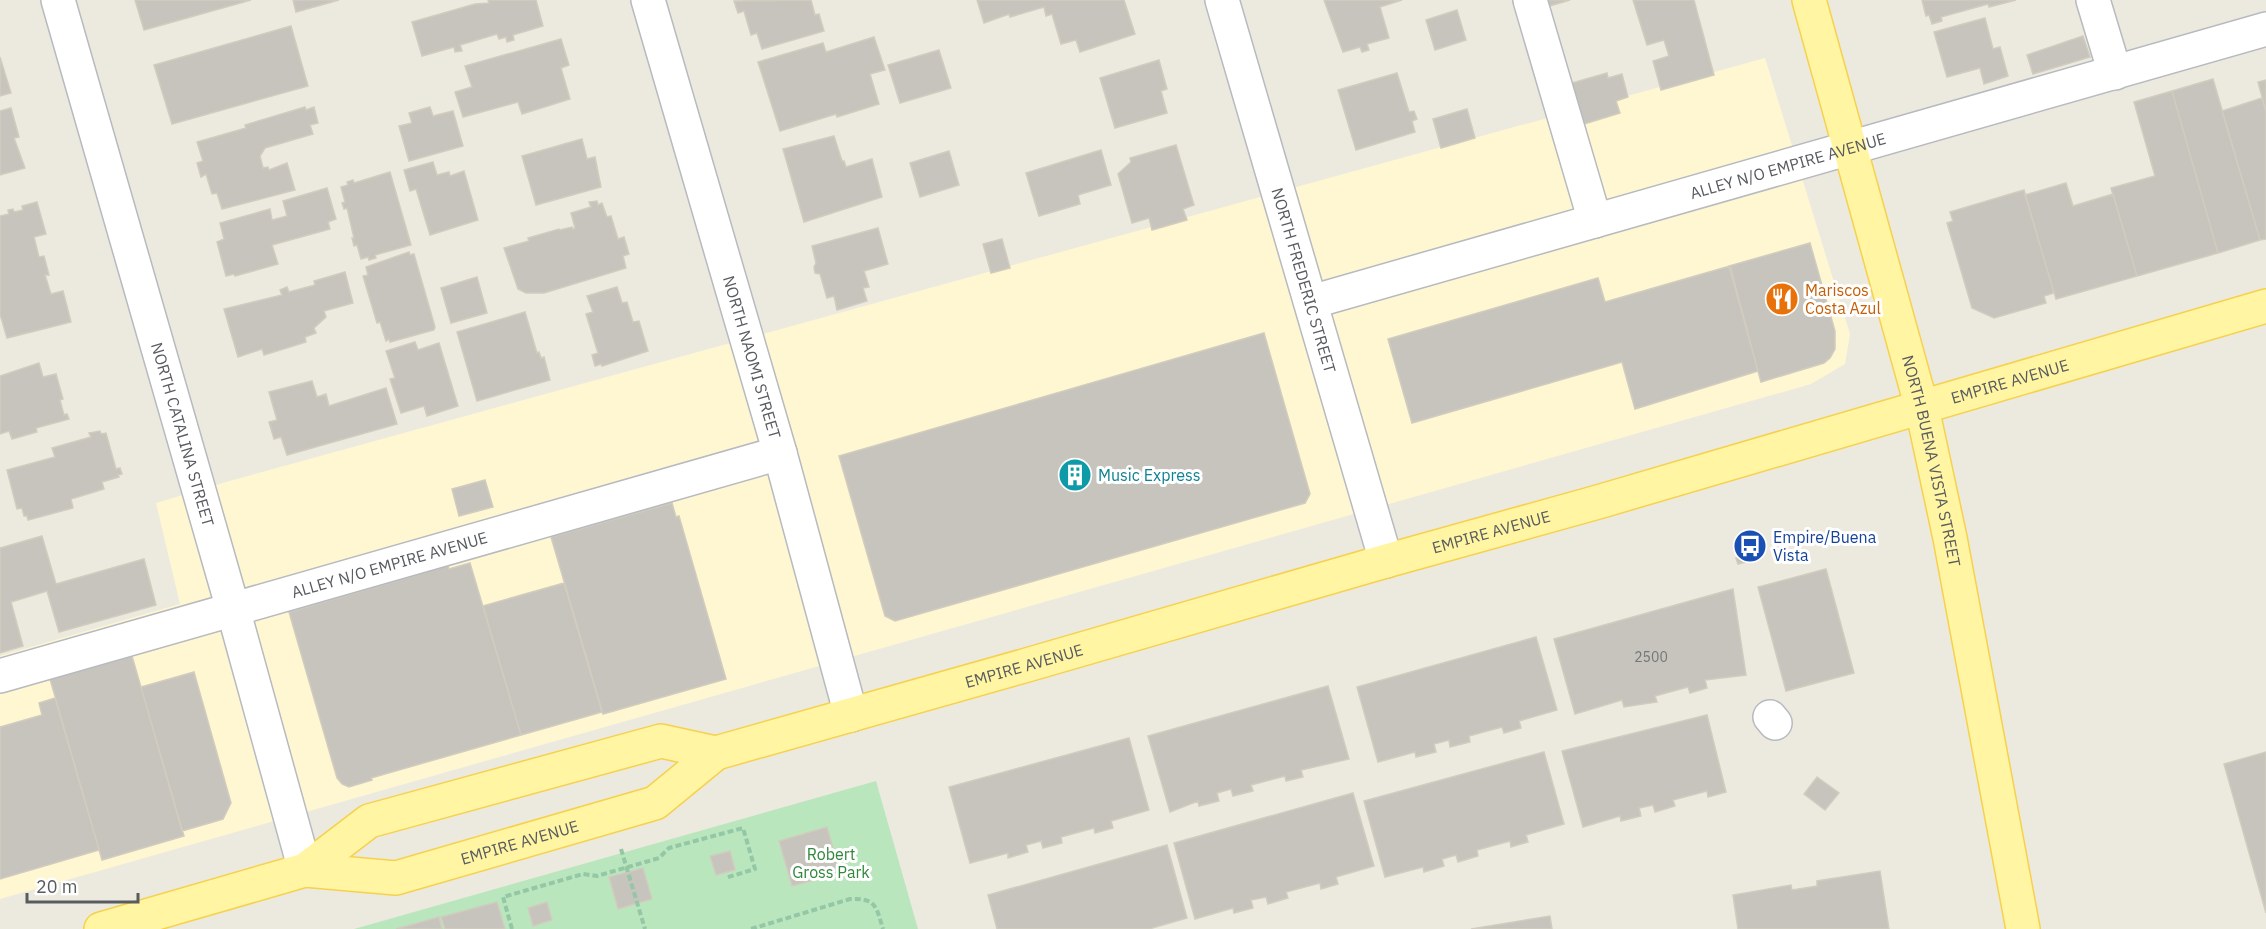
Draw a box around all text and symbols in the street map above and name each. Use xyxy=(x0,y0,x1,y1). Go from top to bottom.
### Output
street label: ALLEY N/O EMPIRE AVENUE xyxy=(1688,128,1888,203)
street label: NORTH FREDERIC STREET xyxy=(1267,185,1340,375)
street label: NORTH NAOMI STREET xyxy=(719,273,785,441)
place label: Mariscos Costa Azul xyxy=(1805,280,1881,318)
restaurant icon: Mariscos Costa Azul xyxy=(1764,281,1800,317)
street label: NORTH CATALINA STREET xyxy=(147,340,219,529)
street label: NORTH BUENA VISTA STREET xyxy=(1898,353,1965,568)
street label: EMPIRE AVENUE xyxy=(1948,354,2071,408)
building icon: Music Express xyxy=(1057,457,1093,493)
place label: Music Express xyxy=(1098,465,1200,485)
street label: EMPIRE AVENUE xyxy=(1430,506,1553,558)
street label: ALLEY N/O EMPIRE AVENUE xyxy=(289,527,490,602)
place label: Empire/Buena Vista xyxy=(1773,527,1877,565)
bus stop icon: Empire/Buena Vista xyxy=(1732,528,1768,564)
street label: EMPIRE AVENUE xyxy=(963,639,1085,692)
house number: 2500 xyxy=(1634,648,1668,666)
street label: EMPIRE AVENUE xyxy=(458,816,581,869)
park label: Robert Gross Park xyxy=(792,844,870,882)
scale bar xyxy=(27,866,138,904)
text: 20 m xyxy=(36,875,78,898)

